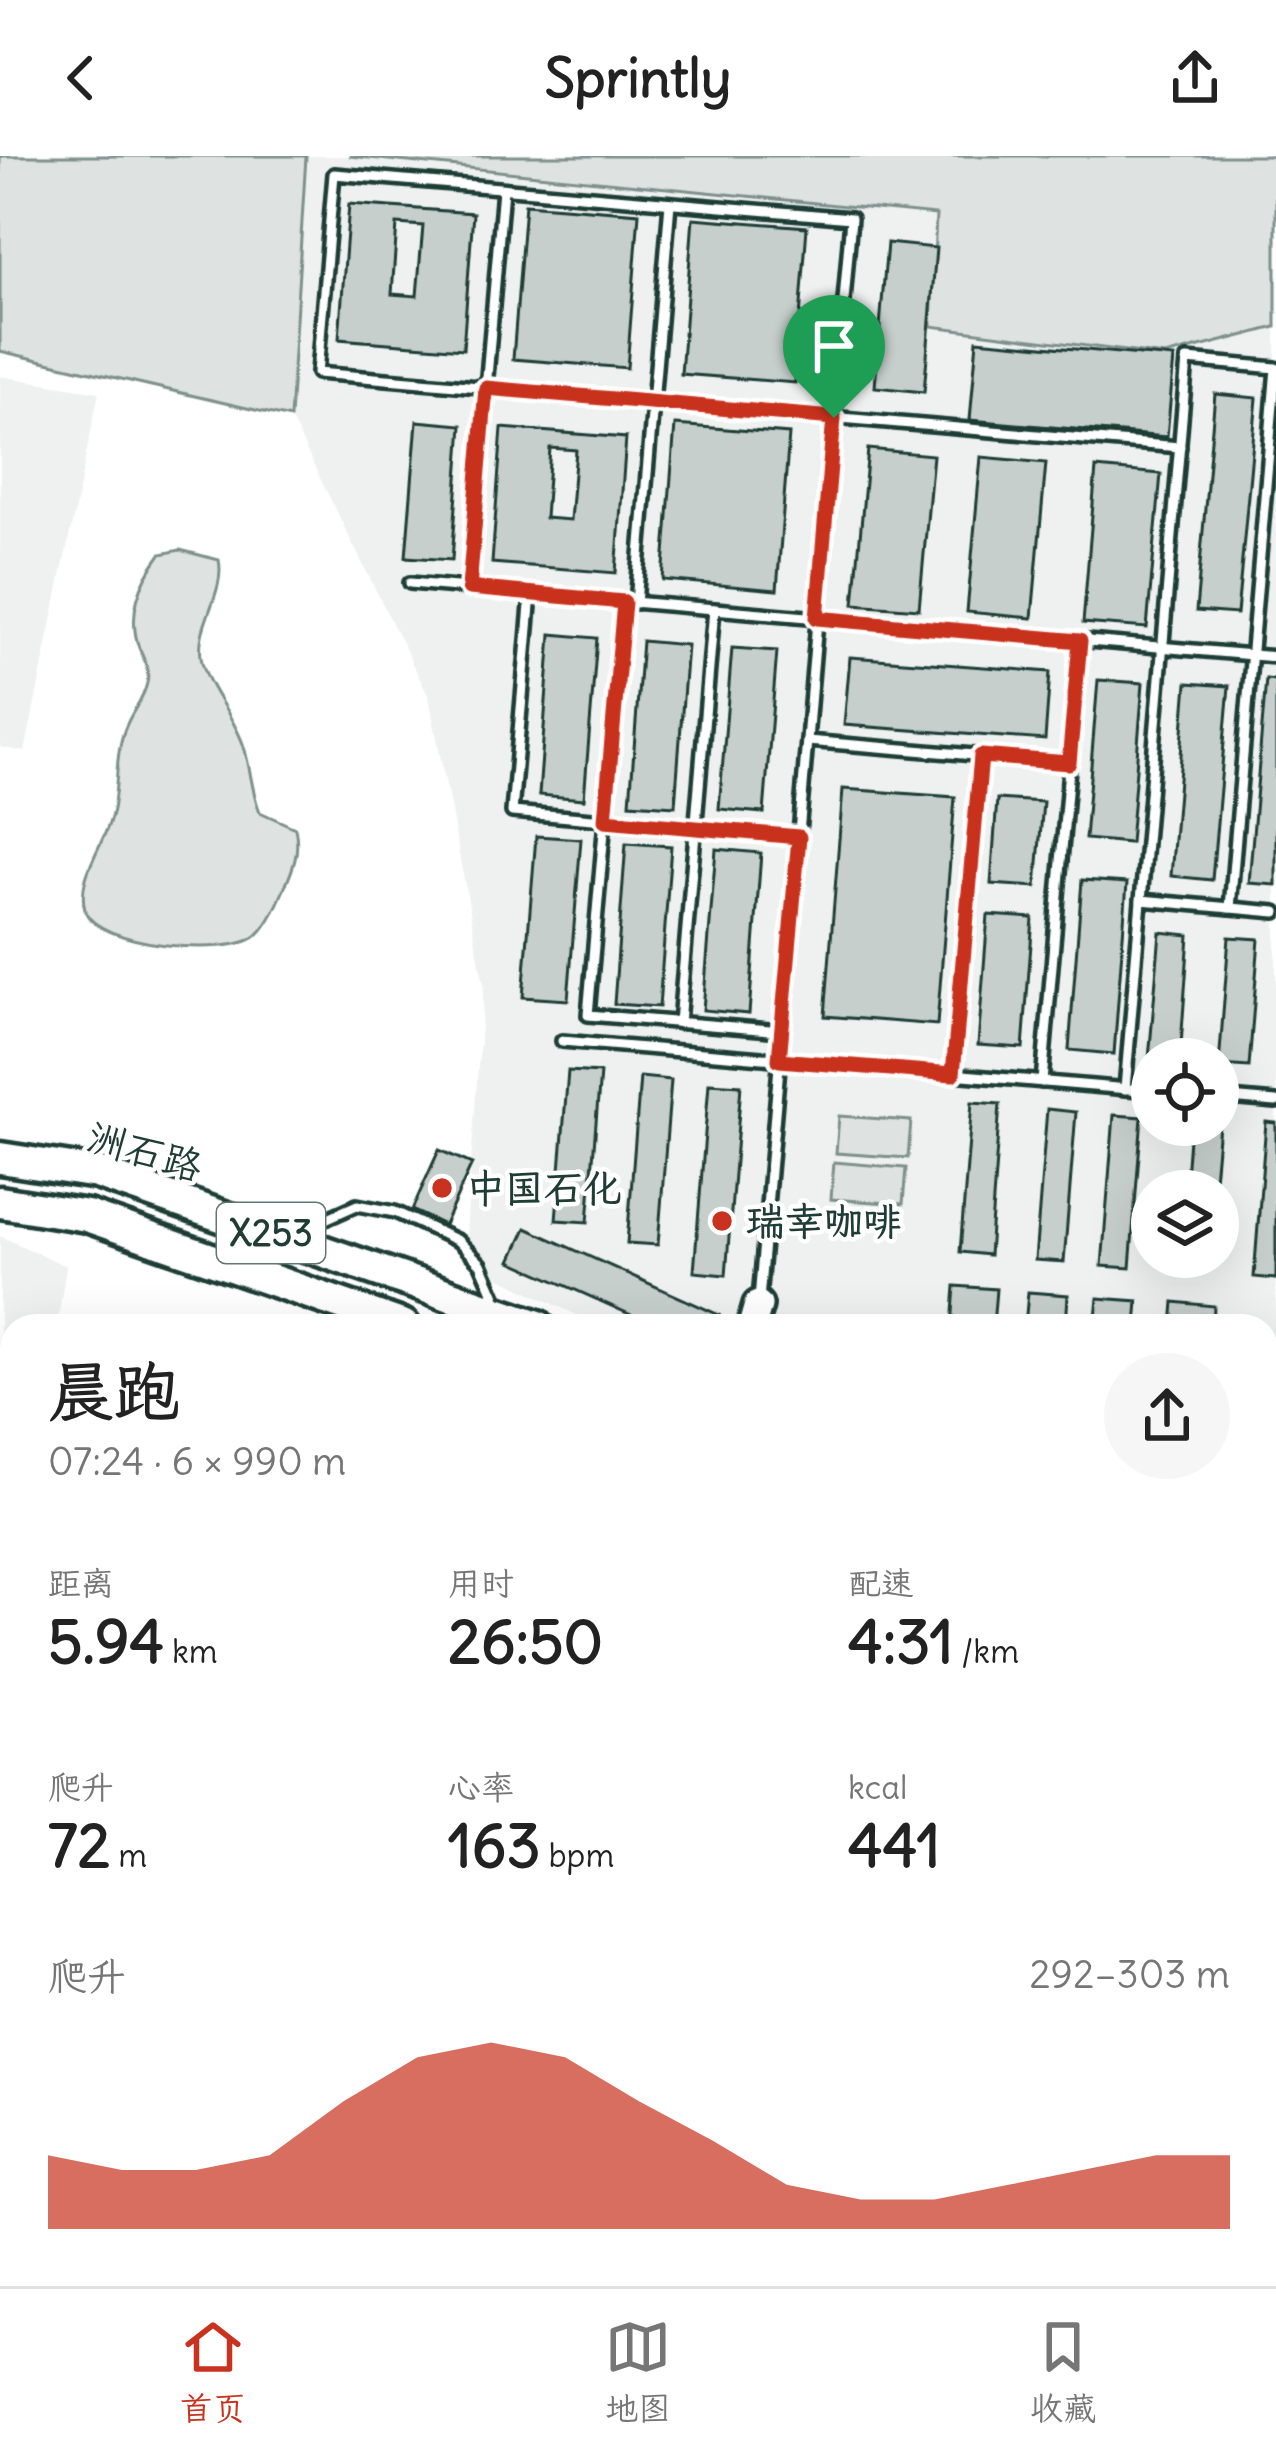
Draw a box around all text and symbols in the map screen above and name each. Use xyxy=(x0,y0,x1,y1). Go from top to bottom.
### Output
text: Sprintly xyxy=(545,44,731,112)
icon: back xyxy=(48,45,114,111)
icon: share xyxy=(1162,45,1228,111)
pin xyxy=(783,295,885,418)
icon: arrive xyxy=(801,313,867,379)
map controls xyxy=(1131,1038,1239,1278)
button: locate xyxy=(1131,1038,1239,1146)
street label: 洲石路 xyxy=(82,1112,208,1192)
place label: 中国石化 xyxy=(466,1164,622,1213)
button: layers xyxy=(1131,1170,1239,1278)
marker: 中国石化 xyxy=(429,1175,455,1201)
place label: 瑞幸咖啡 xyxy=(746,1197,902,1246)
road number: X253 xyxy=(217,1203,325,1263)
marker: 瑞幸咖啡 xyxy=(709,1208,735,1234)
text: 晨跑 xyxy=(48,1350,180,1433)
button: share xyxy=(1104,1353,1230,1479)
text: 07:24 · 6 × 990 m xyxy=(48,1437,346,1486)
text: 距离 xyxy=(48,1562,114,1604)
text: 用时 xyxy=(448,1562,514,1604)
text: 配速 xyxy=(848,1562,914,1604)
text: 5.94 xyxy=(48,1604,164,1679)
text: 26:50 xyxy=(448,1604,603,1679)
text: 4:31 xyxy=(848,1604,953,1679)
text: km xyxy=(164,1630,218,1672)
text: /km xyxy=(953,1630,1019,1672)
text: 爬升 xyxy=(48,1766,114,1808)
text: 心率 xyxy=(448,1766,514,1808)
text: kcal xyxy=(848,1766,907,1808)
text: 72 xyxy=(48,1808,110,1883)
text: 163 xyxy=(448,1808,541,1883)
text: 441 xyxy=(848,1808,941,1883)
text: m xyxy=(110,1834,147,1876)
text: bpm xyxy=(541,1834,614,1876)
text: 292–303 m xyxy=(1029,1950,1230,1999)
text: 爬升 xyxy=(48,1952,126,2001)
tab: 首页 xyxy=(180,2314,246,2429)
tab: 地图 xyxy=(605,2314,671,2429)
tab: 收藏 xyxy=(1030,2314,1096,2429)

